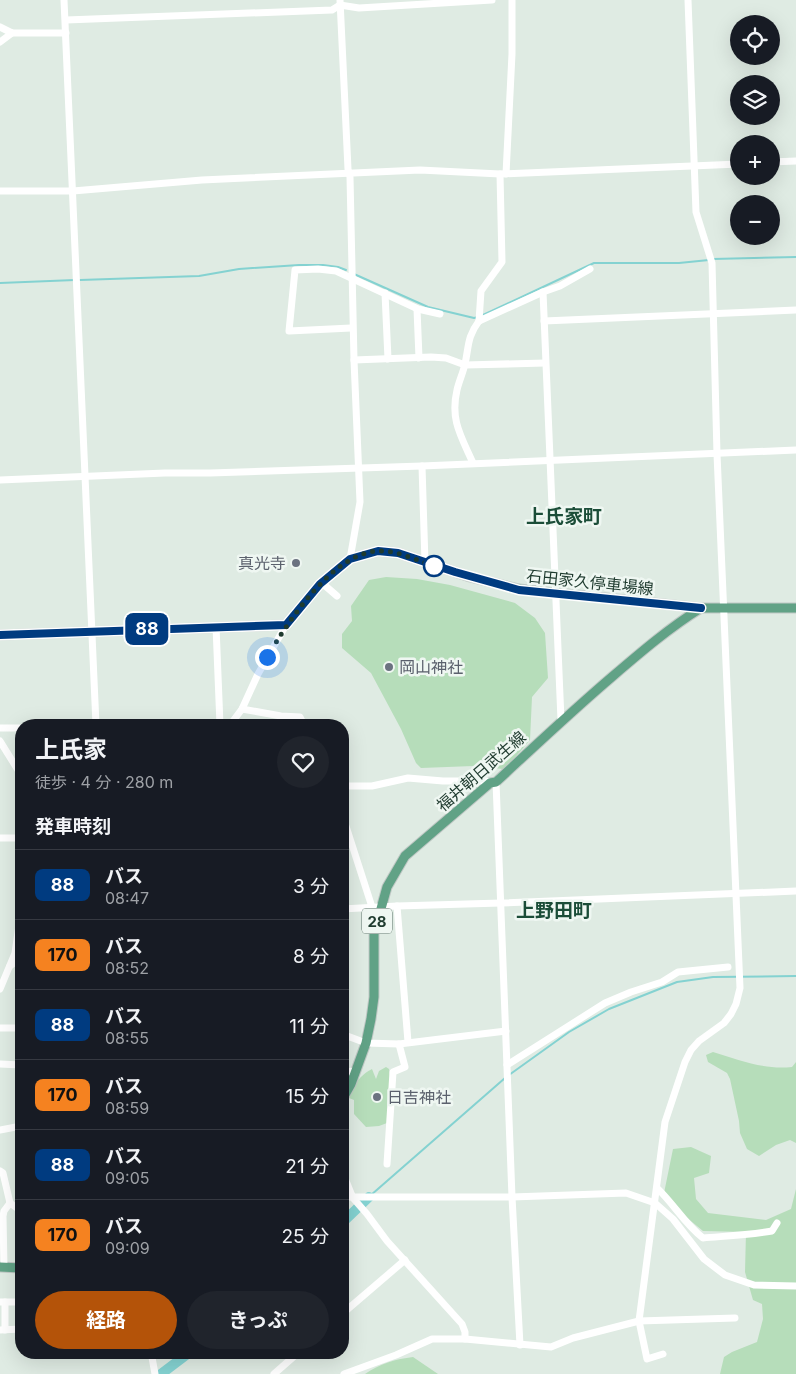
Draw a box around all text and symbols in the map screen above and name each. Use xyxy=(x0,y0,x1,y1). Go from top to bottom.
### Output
map controls xyxy=(730,15,780,245)
button: locate xyxy=(730,15,780,65)
button: layers xyxy=(730,75,780,125)
button: + xyxy=(730,135,780,185)
button: − xyxy=(730,195,780,245)
district label: 上氏家町 xyxy=(526,505,602,528)
place label: 真光寺 xyxy=(238,553,286,573)
unlabelled marker xyxy=(423,555,445,577)
marker: 真光寺 xyxy=(290,557,302,569)
street label: 石田家久停車場線 xyxy=(525,565,655,599)
line badge: 88 xyxy=(124,613,170,645)
text: 88 xyxy=(135,618,159,639)
your location xyxy=(255,645,280,670)
place label: 岡山神社 xyxy=(399,657,463,677)
marker: 岡山神社 xyxy=(383,661,395,673)
street label: 福井朝日武生線 xyxy=(432,727,530,815)
text: 上氏家 xyxy=(35,735,107,764)
button: heart xyxy=(277,736,329,788)
text: 徒歩 · 4 分 · 280 m xyxy=(35,772,173,792)
text: 発車時刻 xyxy=(35,815,111,838)
text: バス xyxy=(105,865,143,888)
text: 88 xyxy=(51,874,74,895)
text: 3 分 xyxy=(293,875,329,898)
text: 08:47 xyxy=(105,888,149,908)
district label: 上野田町 xyxy=(516,899,592,922)
road number: 28 xyxy=(362,908,392,934)
text: バス xyxy=(105,935,143,958)
text: 170 xyxy=(47,944,78,965)
text: 8 分 xyxy=(293,945,329,968)
text: 08:52 xyxy=(105,958,149,978)
text: バス xyxy=(105,1005,143,1028)
text: 88 xyxy=(51,1014,74,1035)
text: 11 分 xyxy=(289,1015,329,1038)
text: 08:55 xyxy=(105,1028,149,1048)
text: バス xyxy=(105,1075,143,1098)
text: 170 xyxy=(47,1084,78,1105)
text: 15 分 xyxy=(285,1085,329,1108)
place label: 日吉神社 xyxy=(387,1087,451,1107)
marker: 日吉神社 xyxy=(371,1091,383,1103)
text: 08:59 xyxy=(105,1098,149,1118)
text: バス xyxy=(105,1145,143,1168)
text: 88 xyxy=(51,1154,74,1175)
text: 21 分 xyxy=(285,1155,329,1178)
text: 09:05 xyxy=(105,1168,149,1188)
text: バス xyxy=(105,1215,143,1238)
text: 170 xyxy=(47,1224,78,1245)
text: 25 分 xyxy=(282,1225,329,1248)
text: 09:09 xyxy=(105,1238,150,1258)
button: 経路 xyxy=(35,1291,177,1349)
button: きっぷ xyxy=(187,1291,329,1349)

